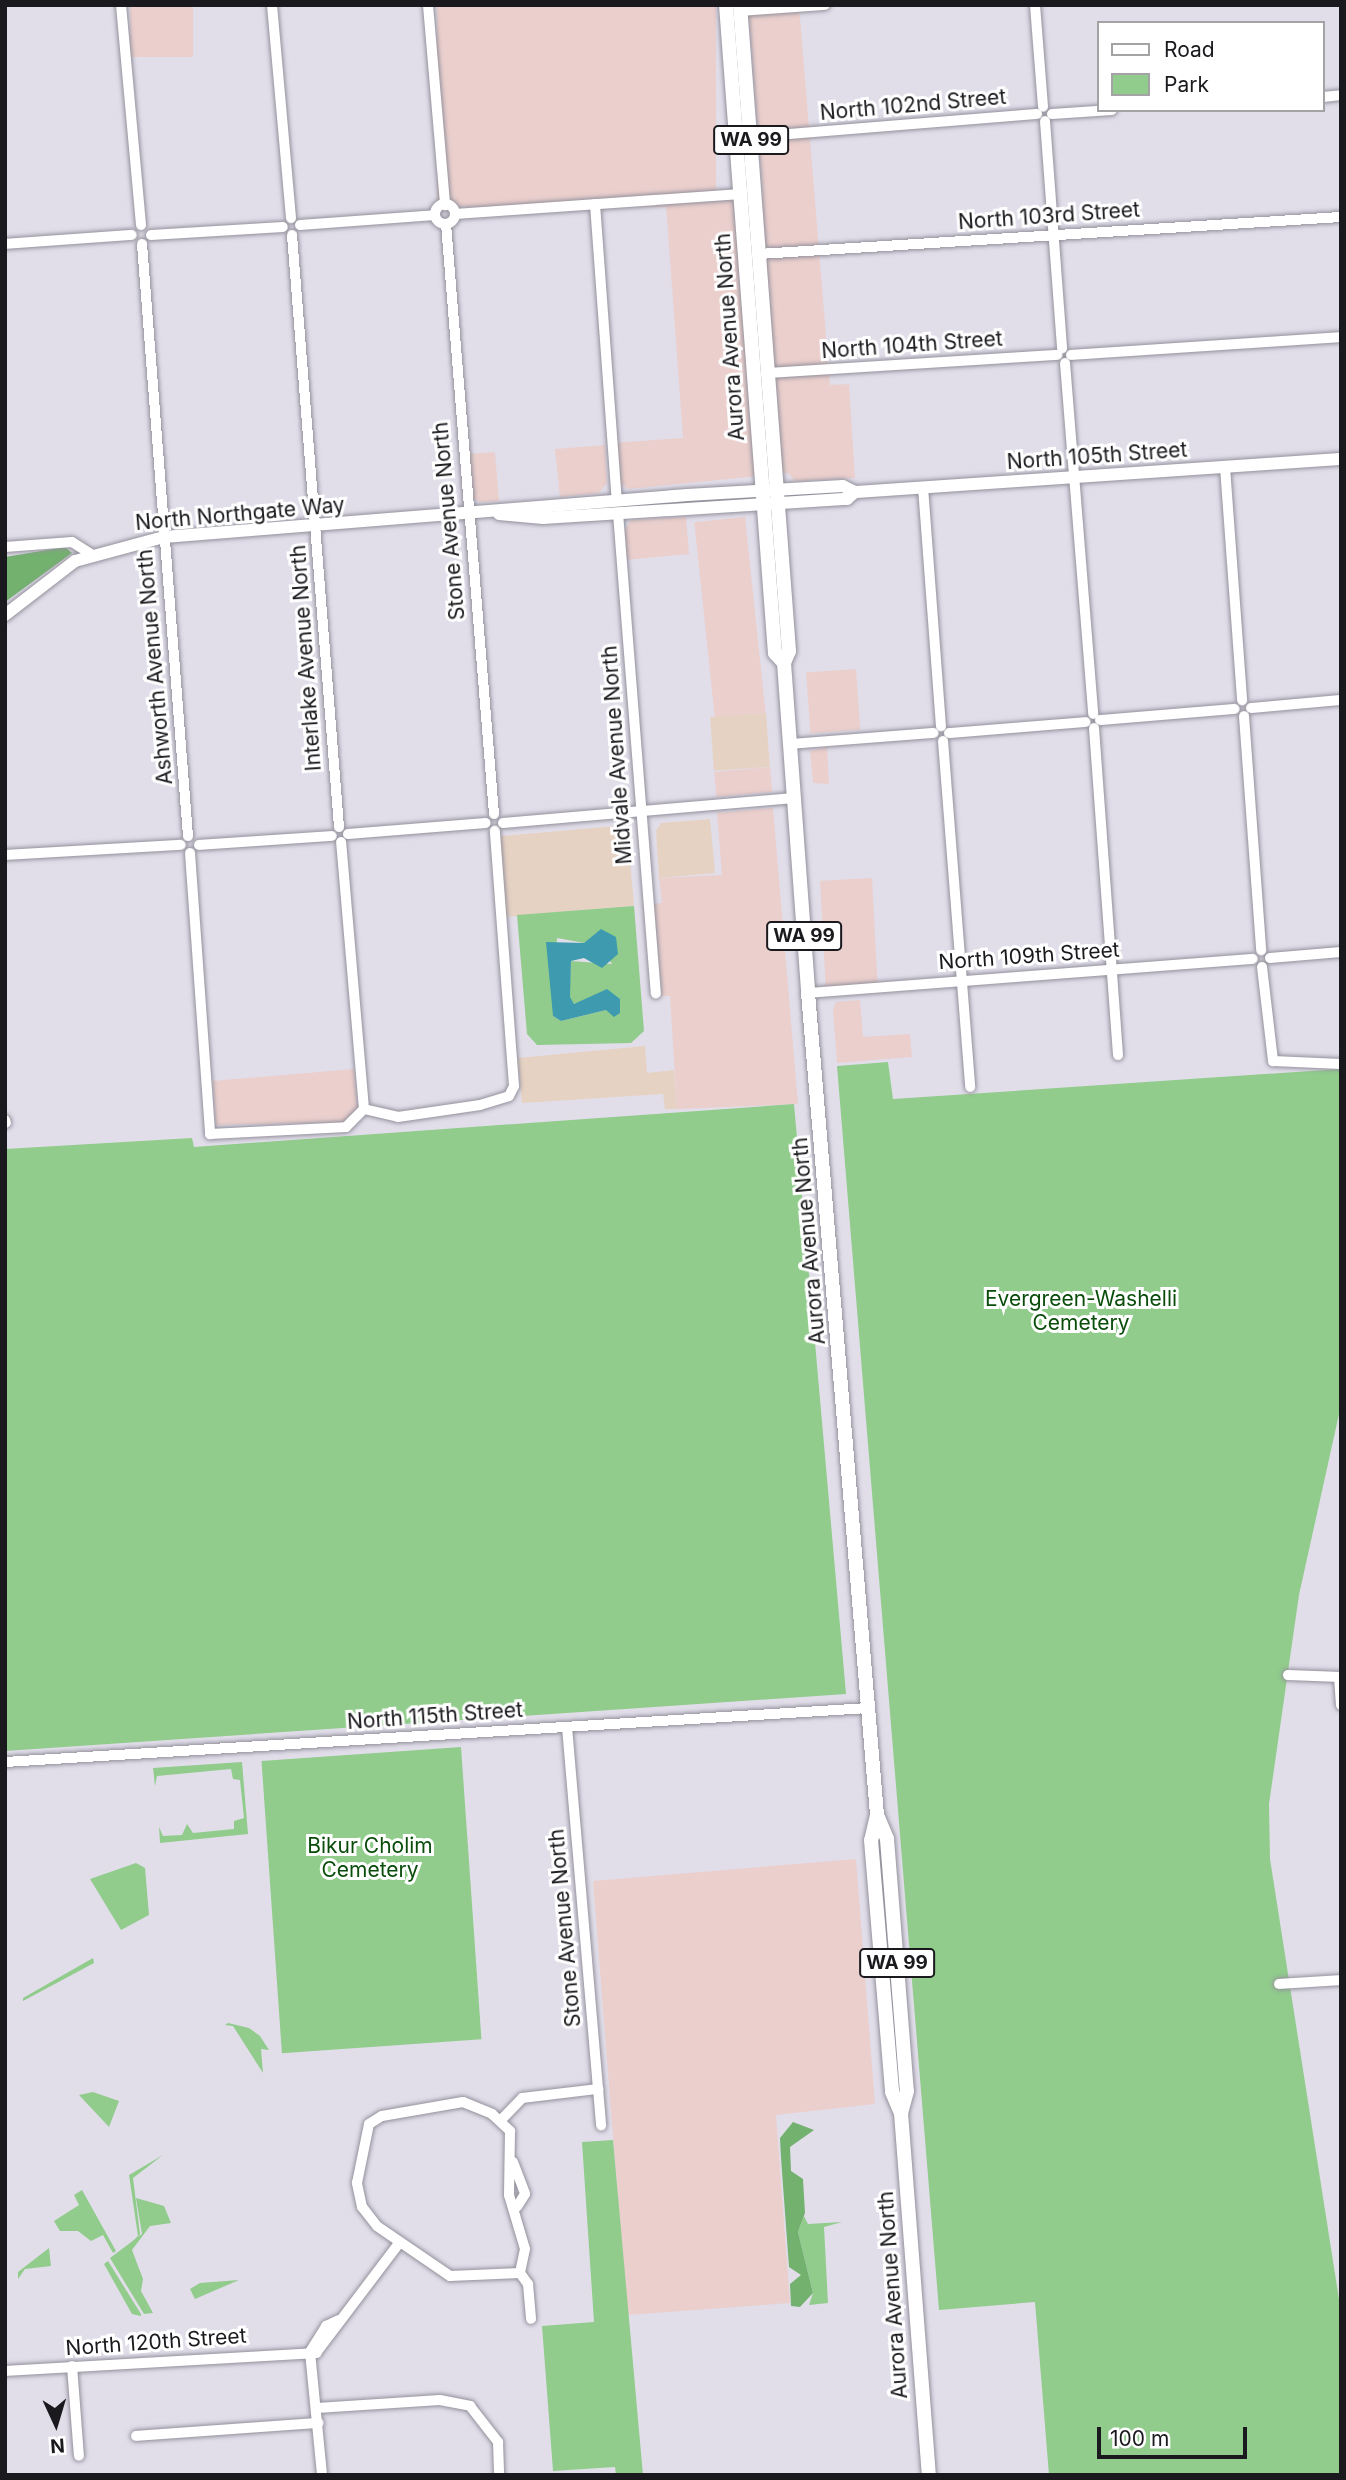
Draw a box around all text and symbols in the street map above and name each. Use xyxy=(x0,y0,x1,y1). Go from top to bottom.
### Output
legend xyxy=(1098,21,1325,112)
text: Road xyxy=(1164,37,1215,62)
text: Park xyxy=(1164,72,1209,97)
street label: North 102nd Street xyxy=(819,84,1007,126)
road number: WA 99 xyxy=(712,124,790,156)
street label: North 103rd Street xyxy=(957,197,1141,235)
street label: Aurora Avenue North xyxy=(710,232,750,442)
street label: North 104th Street xyxy=(821,326,1003,364)
street label: Stone Avenue North xyxy=(428,421,470,621)
street label: North 105th Street xyxy=(1006,437,1188,475)
street label: North Northgate Way xyxy=(134,492,346,536)
street label: Interlake Avenue North xyxy=(286,544,326,772)
street label: Ashworth Avenue North xyxy=(132,548,178,786)
street label: Midvale Avenue North xyxy=(597,645,637,865)
road number: WA 99 xyxy=(766,920,842,952)
street label: North 109th Street xyxy=(938,937,1120,975)
street label: Aurora Avenue North xyxy=(787,1136,831,1346)
park label: Evergreen-Washelli Cemetery xyxy=(985,1286,1177,1336)
street label: North 115th Street xyxy=(346,1697,524,1735)
street label: Stone Avenue North xyxy=(544,1828,586,2028)
park label: Bikur Cholim Cemetery xyxy=(307,1833,433,1883)
road number: WA 99 xyxy=(858,1948,936,1979)
street label: Aurora Avenue North xyxy=(873,2190,913,2400)
street label: North 120th Street xyxy=(65,2323,247,2361)
north arrow xyxy=(21,2389,91,2459)
scale bar xyxy=(1101,2414,1252,2458)
text: 100 m xyxy=(1110,2426,1169,2451)
text: N xyxy=(49,2433,66,2457)

